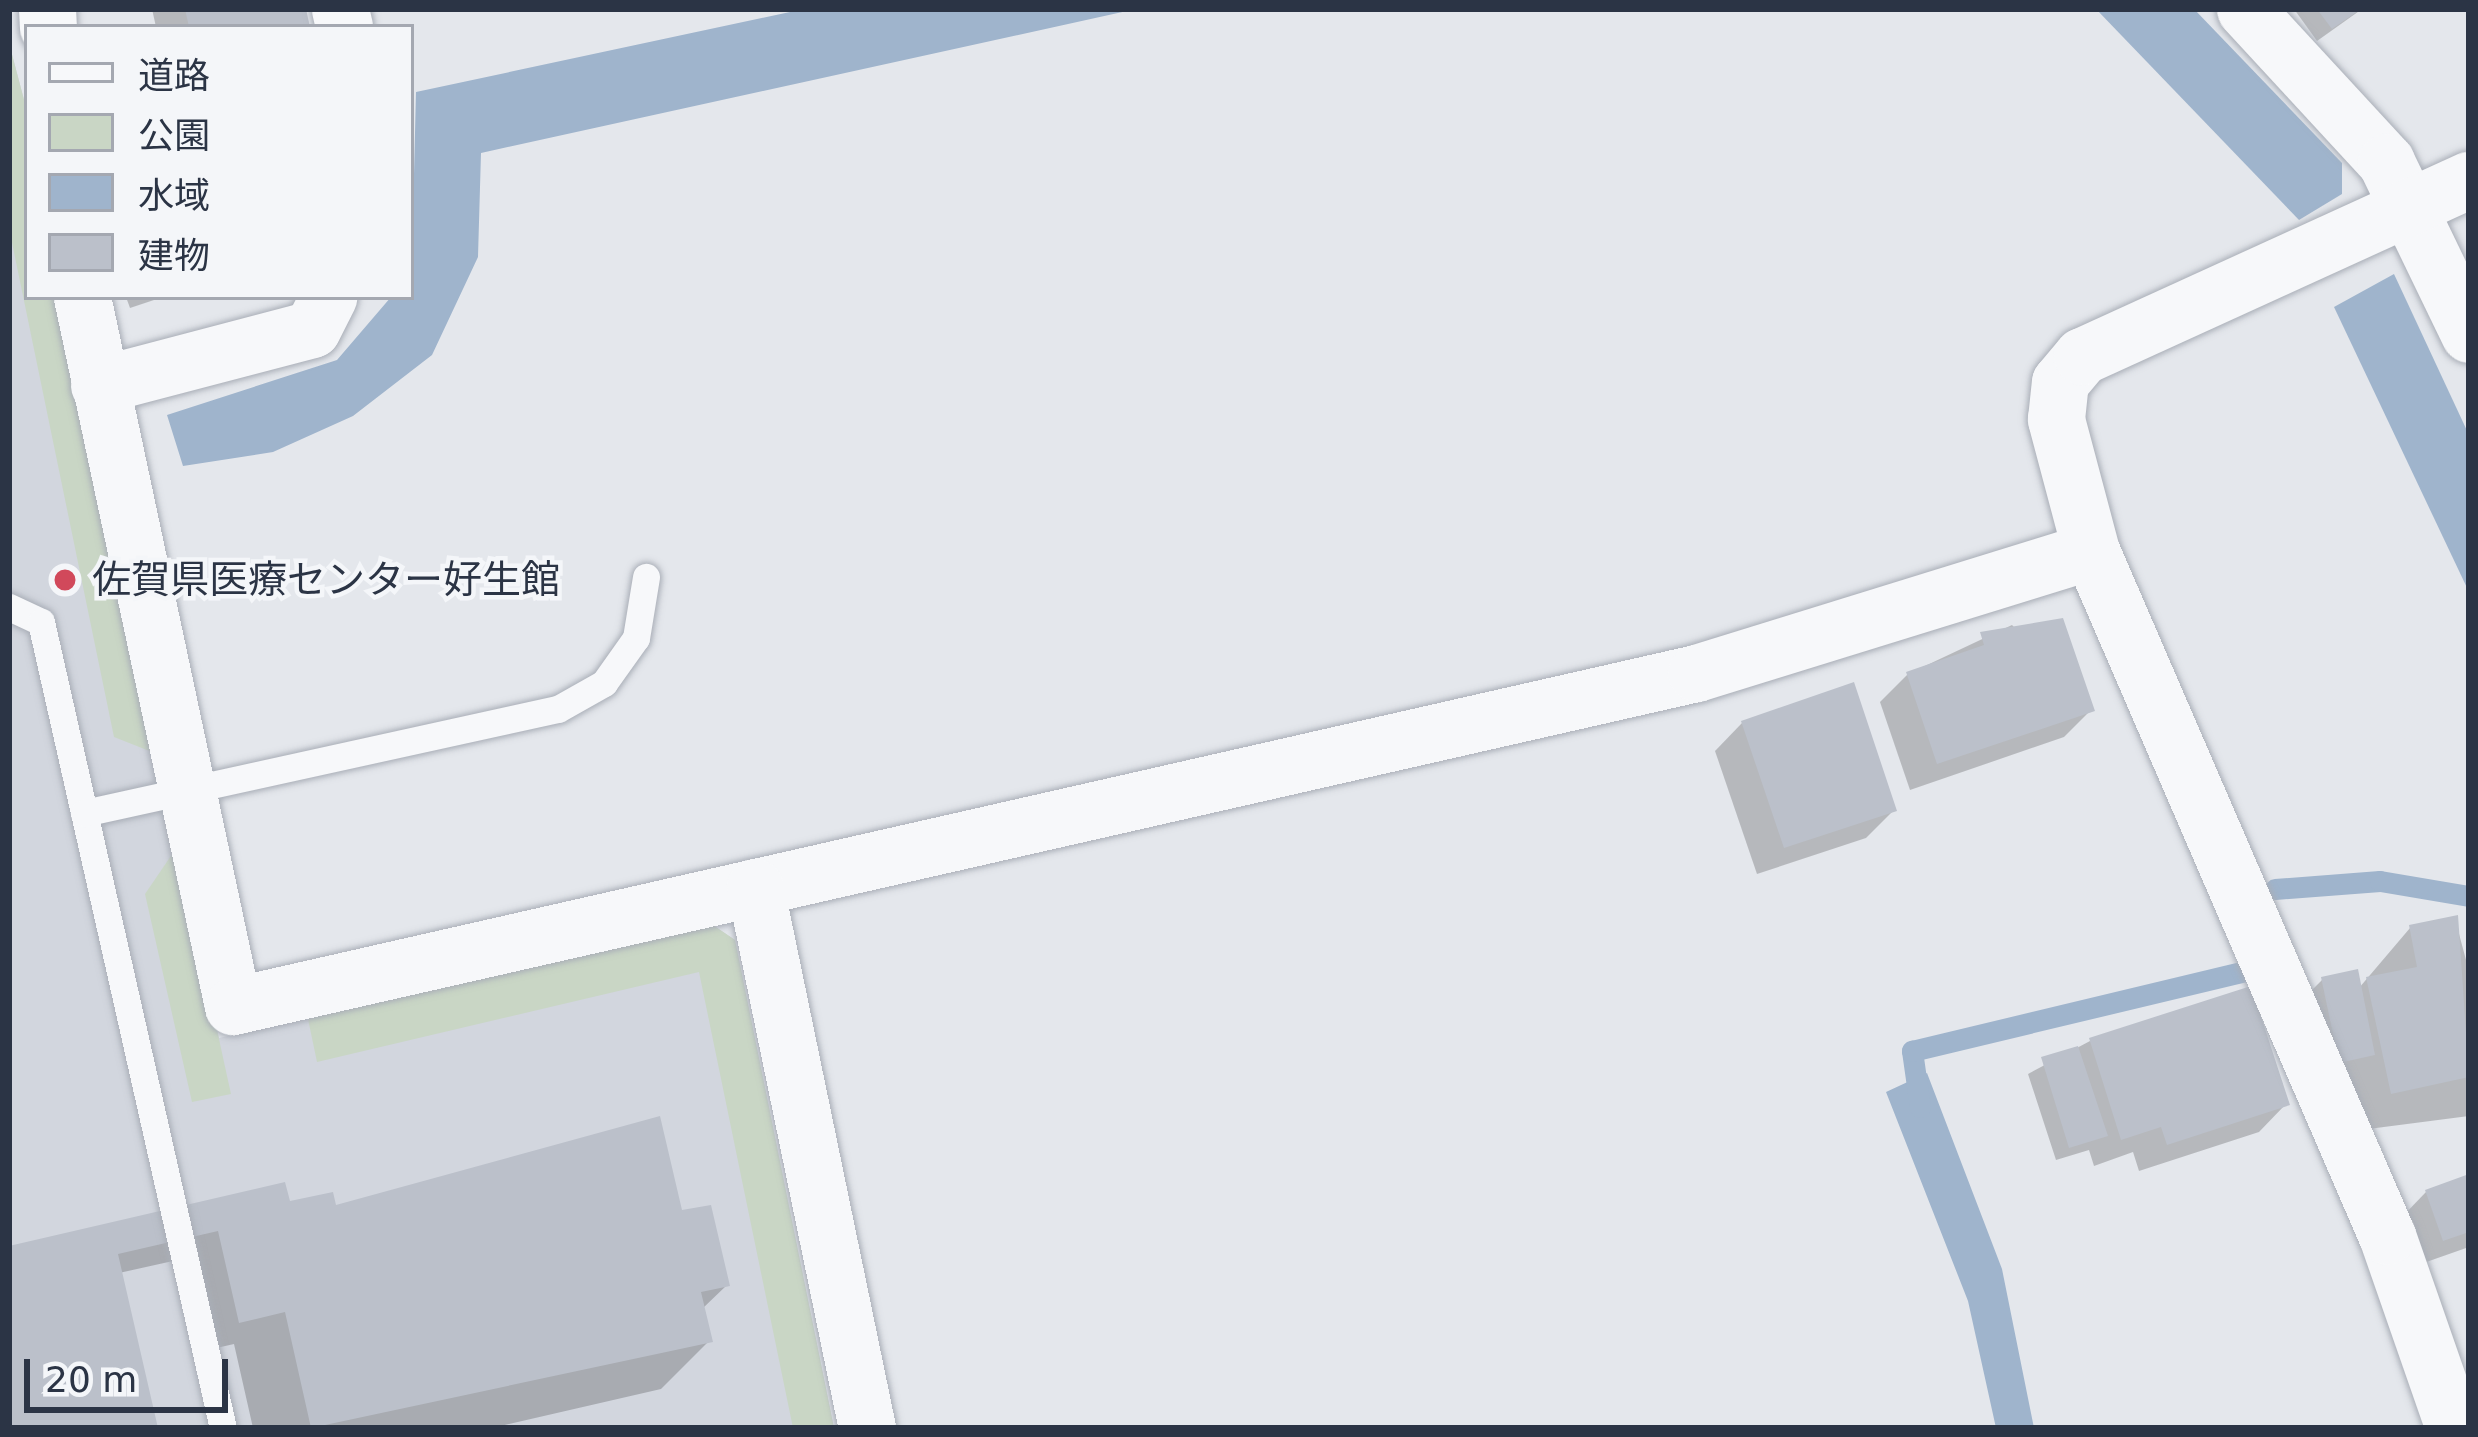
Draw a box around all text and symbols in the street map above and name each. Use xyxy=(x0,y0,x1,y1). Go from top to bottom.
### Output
legend xyxy=(24,24,414,300)
text: 道路 xyxy=(138,55,210,96)
text: 公園 xyxy=(138,115,210,156)
text: 水域 xyxy=(138,175,210,216)
text: 建物 xyxy=(138,235,210,276)
place label: 佐賀県医療センター好生館 xyxy=(92,557,560,603)
marker: 佐賀県医療センター好生館 xyxy=(49,564,81,596)
scale bar xyxy=(30,1335,234,1409)
text: 20 m xyxy=(45,1359,137,1400)

